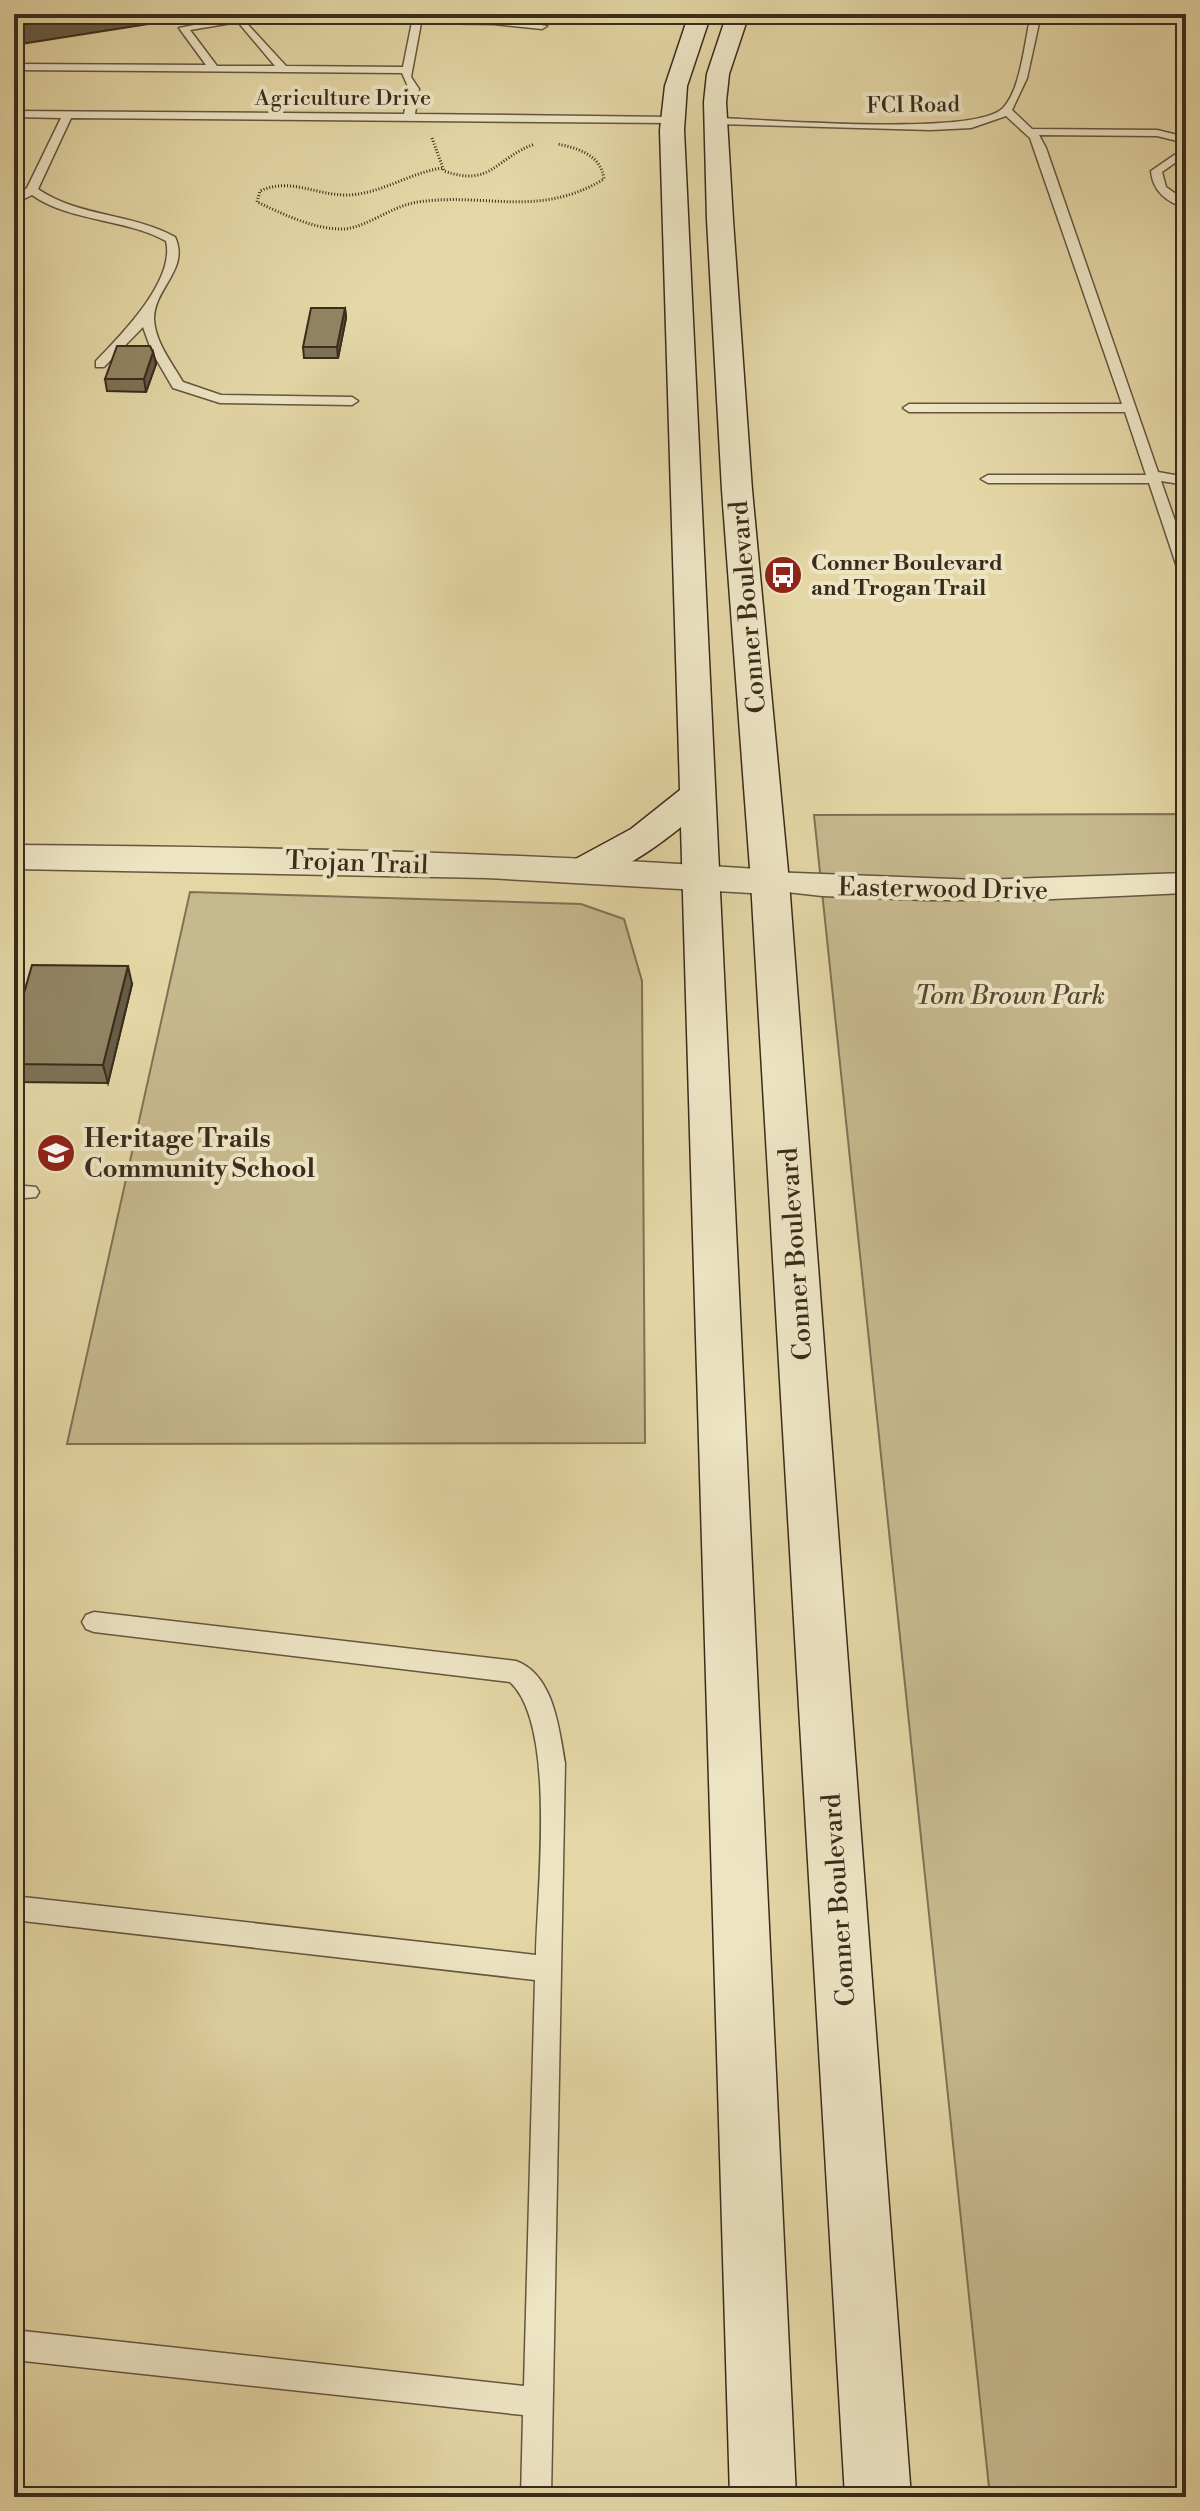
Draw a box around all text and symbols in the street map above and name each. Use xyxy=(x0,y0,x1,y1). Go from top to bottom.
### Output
street label: Agriculture Drive xyxy=(254,85,431,112)
street label: FCI Road xyxy=(866,91,960,120)
street label: Conner Boulevard xyxy=(723,499,773,715)
place label: Conner Boulevard and Trogan Trail xyxy=(811,550,1003,602)
bus stop icon: Conner Boulevard and Trogan Trail xyxy=(762,554,804,596)
street label: Trojan Trail xyxy=(285,845,429,881)
street label: Easterwood Drive xyxy=(838,871,1048,907)
park label: Tom Brown Park xyxy=(915,980,1105,1012)
place label: Heritage Trails Community School xyxy=(84,1123,316,1185)
school or university icon: Heritage Trails Community School xyxy=(35,1132,77,1174)
street label: Conner Boulevard xyxy=(773,1146,819,1361)
street label: Conner Boulevard xyxy=(816,1792,862,2007)

